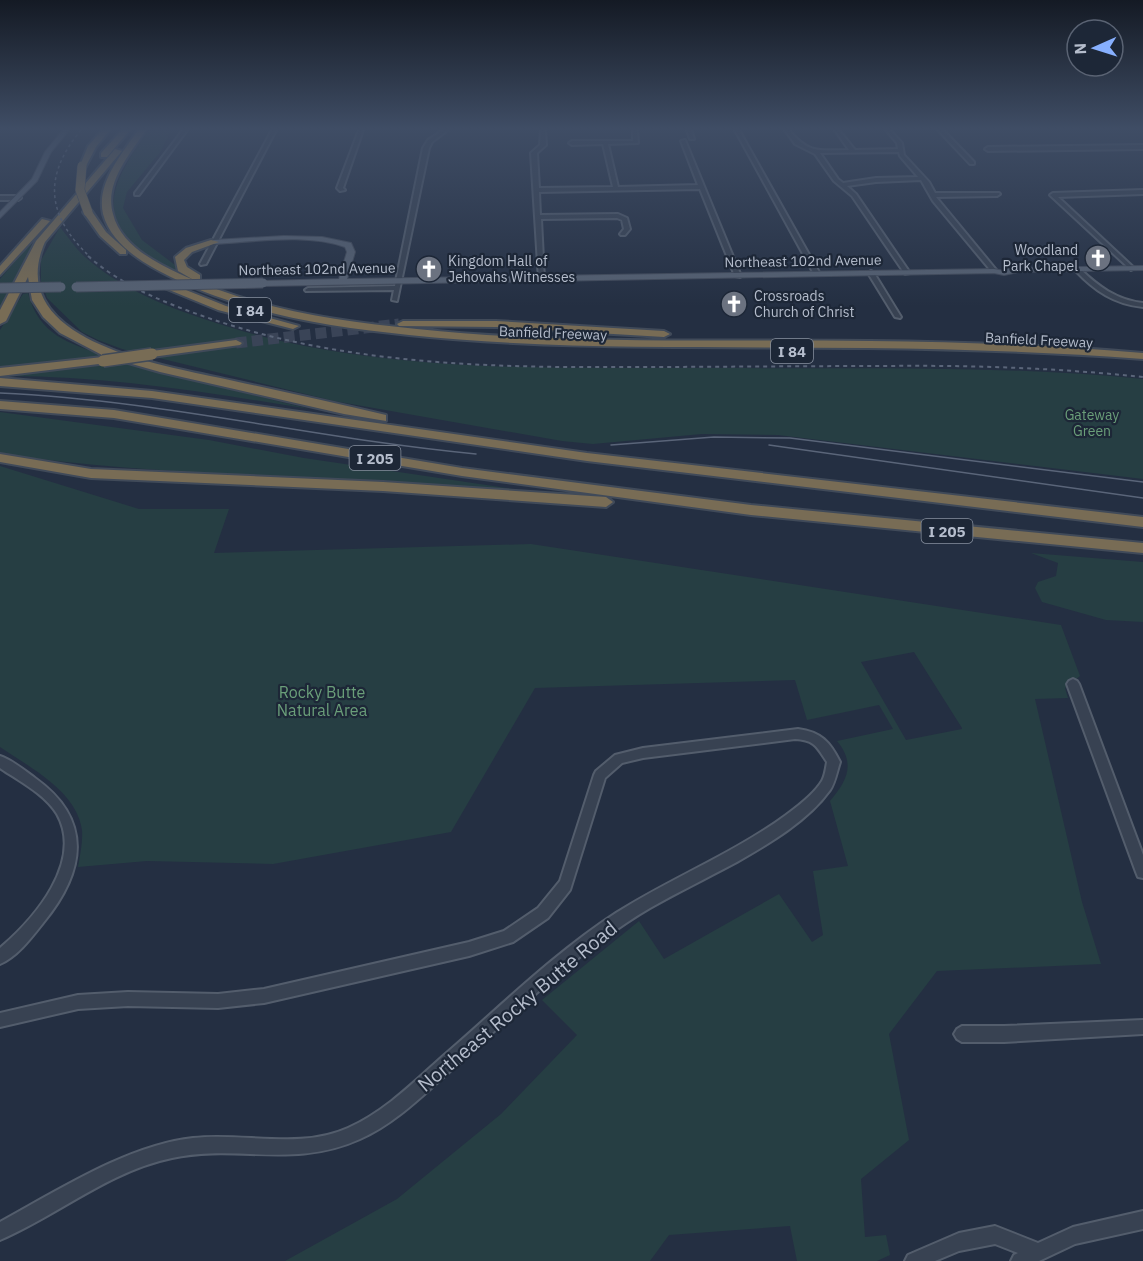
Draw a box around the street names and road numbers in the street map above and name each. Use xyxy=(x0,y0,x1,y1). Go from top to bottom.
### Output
street label: Northeast 102nd Avenue xyxy=(724,251,882,271)
street label: Northeast 102nd Avenue xyxy=(238,259,396,279)
road number: I 84 xyxy=(229,298,271,322)
street label: Banfield Freeway xyxy=(499,322,607,344)
street label: Banfield Freeway xyxy=(984,328,1094,352)
road number: I 84 xyxy=(771,339,813,363)
road number: I 205 xyxy=(350,446,400,470)
road number: I 205 xyxy=(922,519,972,543)
street label: Northeast Rocky Butte Road xyxy=(411,914,623,1098)

